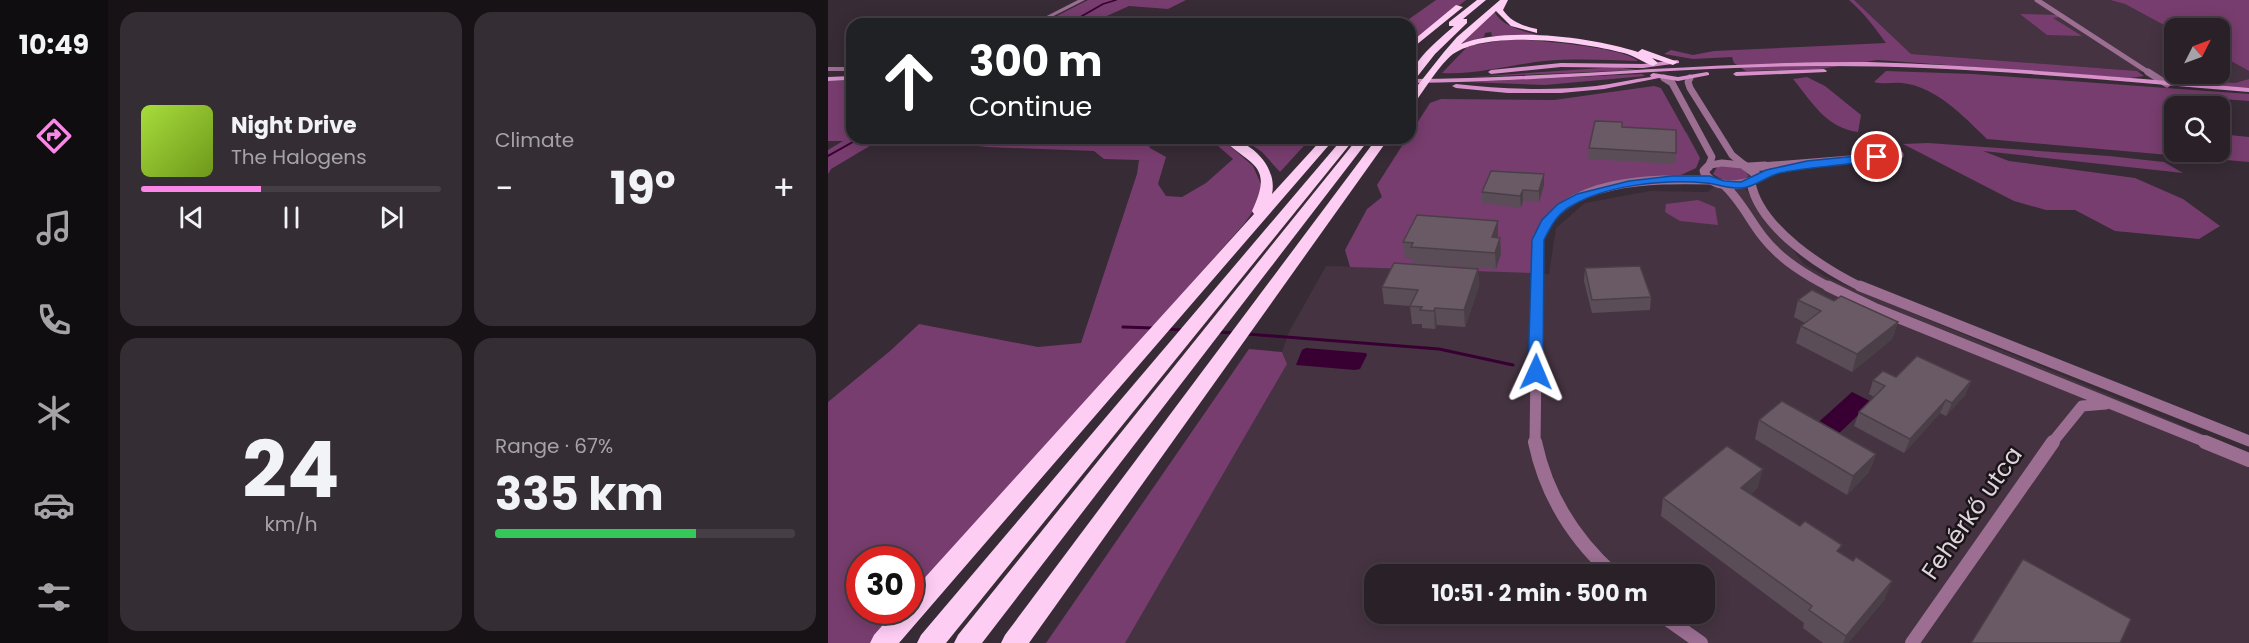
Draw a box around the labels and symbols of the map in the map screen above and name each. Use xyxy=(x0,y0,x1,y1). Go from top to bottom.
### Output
north arrow xyxy=(2164,18,2230,84)
pin xyxy=(1851,131,1902,182)
position arrow xyxy=(1504,340,1568,404)
street label: Fehérkő utca xyxy=(1914,440,2030,586)
speed limit sign: 30 xyxy=(846,546,924,624)

